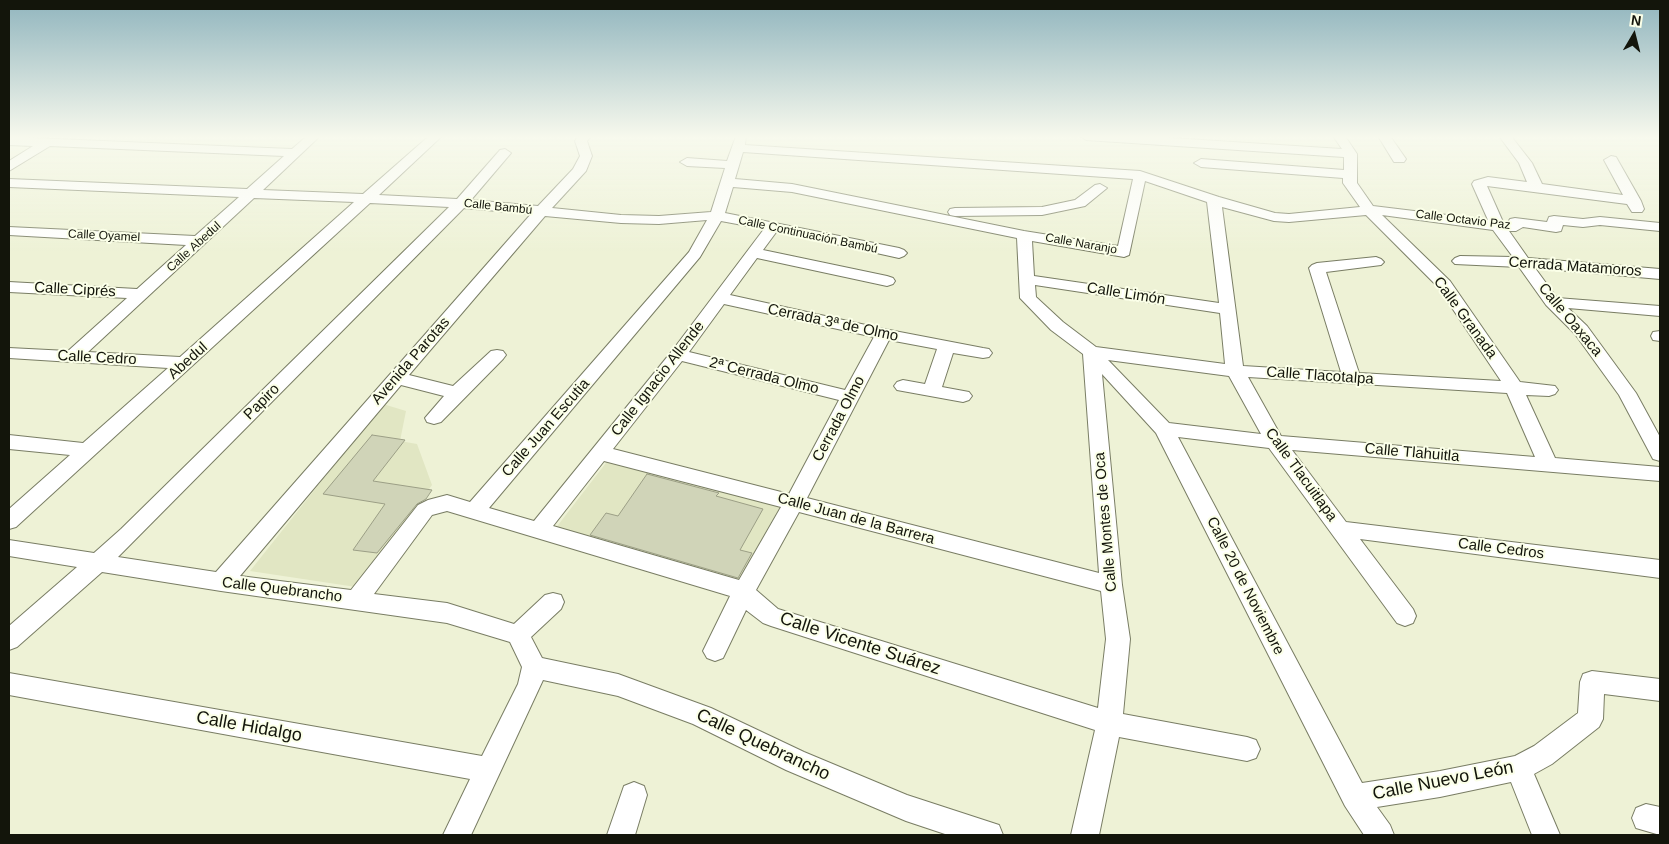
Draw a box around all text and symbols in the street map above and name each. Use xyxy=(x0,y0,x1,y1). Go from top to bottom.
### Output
north arrow xyxy=(1609,10,1659,60)
text: N xyxy=(1630,12,1642,29)
street label: Calle Bambú xyxy=(463,196,533,218)
street label: Calle Octavio Paz xyxy=(1415,207,1511,233)
street label: Calle Continuación Bambú xyxy=(737,213,879,257)
street label: Calle Abedul xyxy=(164,219,224,275)
street label: Calle Oyamel xyxy=(68,227,140,245)
street label: Calle Naranjo xyxy=(1044,231,1118,257)
street label: Cerrada Matamoros xyxy=(1508,253,1642,281)
street label: Calle Granada xyxy=(1429,274,1501,362)
street label: Calle Ciprés xyxy=(34,279,116,301)
street label: Calle Limón xyxy=(1085,279,1167,309)
street label: Calle Oaxaca xyxy=(1534,280,1606,360)
street label: Cerrada 3ª de Olmo xyxy=(766,300,900,346)
street label: Avenida Parotas xyxy=(368,314,454,408)
street label: Calle Ignacio Allende xyxy=(608,318,708,440)
street label: Abedul xyxy=(165,339,211,383)
street label: Calle Cedro xyxy=(57,347,137,369)
street label: 2ª Cerrada Olmo xyxy=(707,354,821,398)
street label: Calle Tlacotalpa xyxy=(1266,363,1374,389)
street label: Cerrada Olmo xyxy=(809,373,869,465)
street label: Calle Juan Escutia xyxy=(498,375,594,481)
street label: Papiro xyxy=(240,380,284,424)
street label: Calle Tlacuitlapa xyxy=(1261,425,1341,525)
street label: Calle Tlahuitla xyxy=(1364,440,1460,466)
street label: Calle Montes de Oca xyxy=(1091,451,1121,593)
street label: Calle Juan de la Barrera xyxy=(776,489,936,549)
street label: Calle 20 de Noviembre xyxy=(1202,514,1288,658)
street label: Calle Cedros xyxy=(1457,535,1545,563)
street label: Calle Quebrancho xyxy=(221,574,343,606)
street label: Calle Vicente Suárez xyxy=(777,608,943,680)
street label: Calle Quebrancho xyxy=(693,705,833,785)
street label: Calle Hidalgo xyxy=(194,707,304,747)
street label: Calle Nuevo León xyxy=(1371,757,1515,805)

